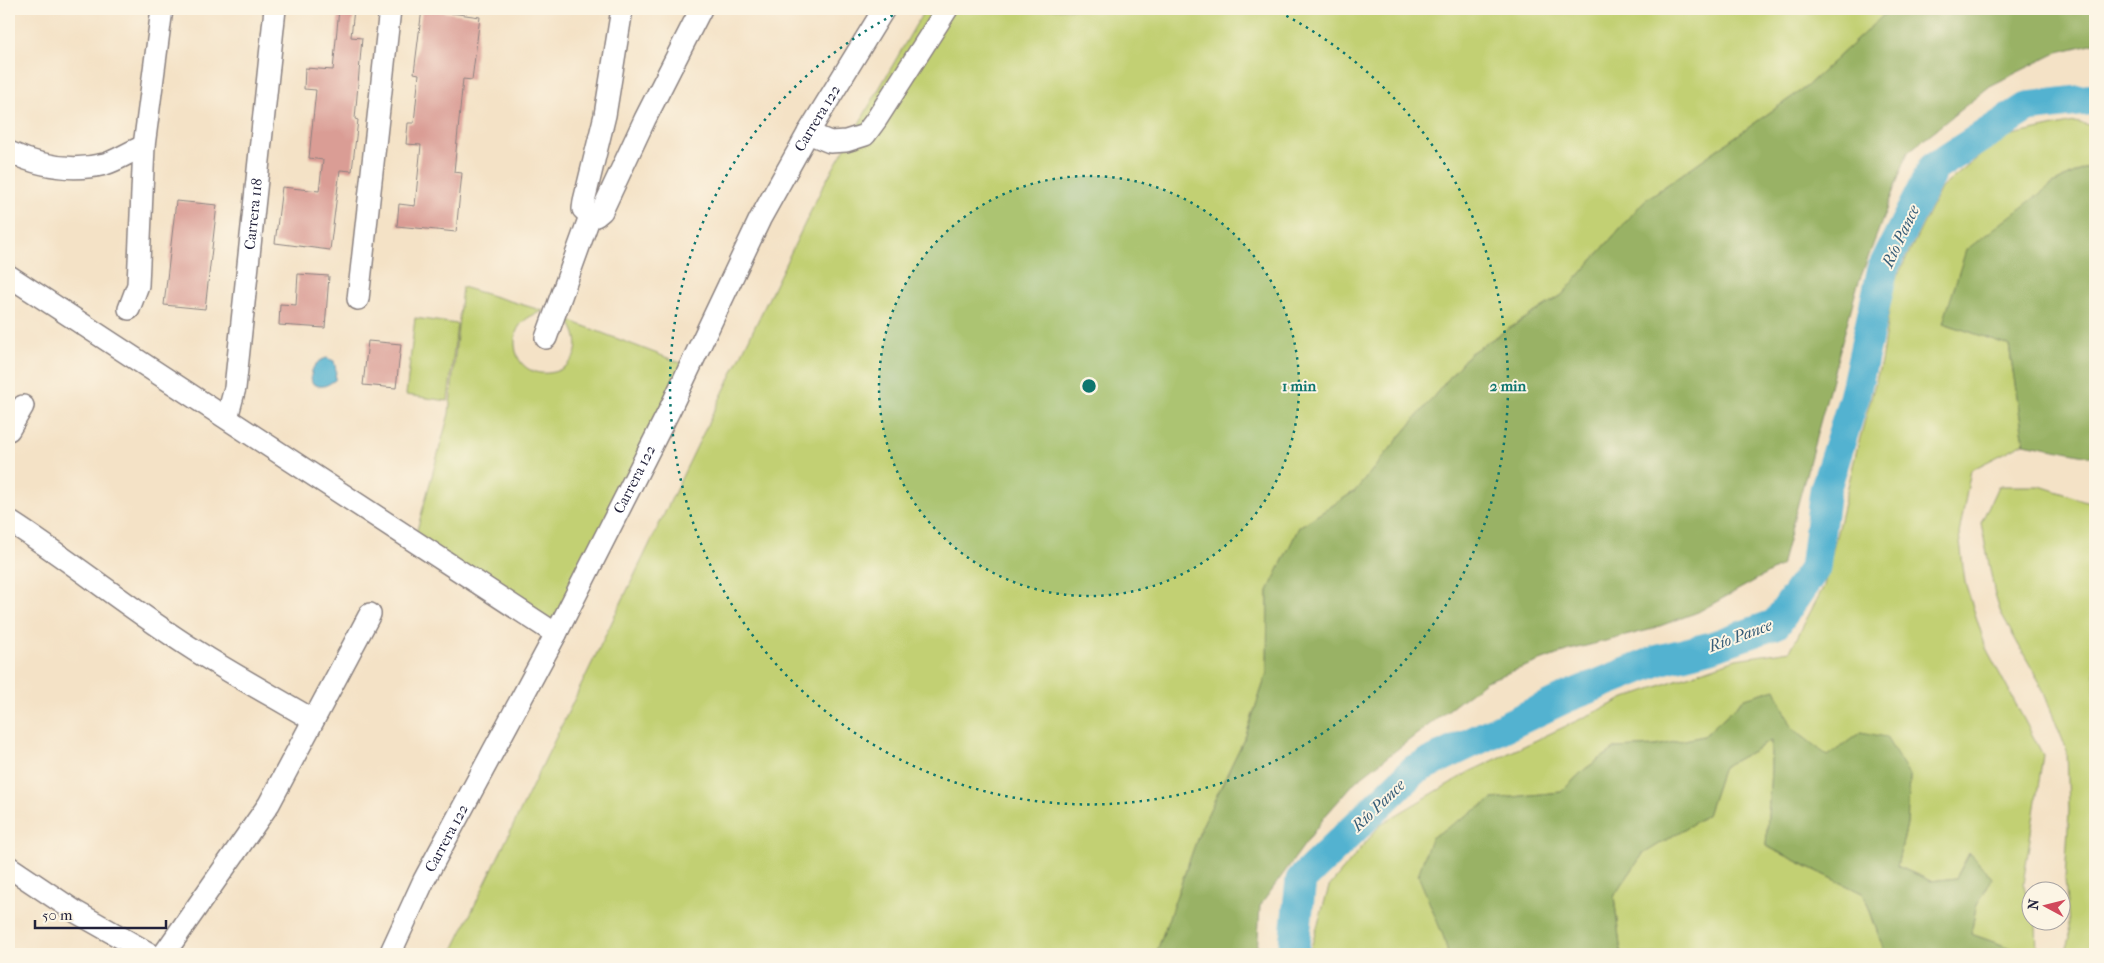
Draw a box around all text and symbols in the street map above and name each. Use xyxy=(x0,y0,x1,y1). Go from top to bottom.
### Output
street label: Carrera 122 xyxy=(790,81,844,155)
street label: Carrera 118 xyxy=(241,177,266,251)
water label: Río Pance xyxy=(1877,202,1923,271)
centre of rings xyxy=(1080,377,1098,395)
text: 1 min xyxy=(1282,377,1316,395)
text: 2 min xyxy=(1490,377,1527,395)
street label: Carrera 122 xyxy=(610,442,659,517)
water label: Río Pance xyxy=(1705,615,1775,656)
water label: Río Pance xyxy=(1347,775,1409,836)
street label: Carrera 122 xyxy=(421,801,472,875)
north arrow xyxy=(2022,880,2072,930)
scale bar xyxy=(35,898,166,930)
text: N xyxy=(2025,898,2043,911)
text: 50 m xyxy=(42,906,73,924)

